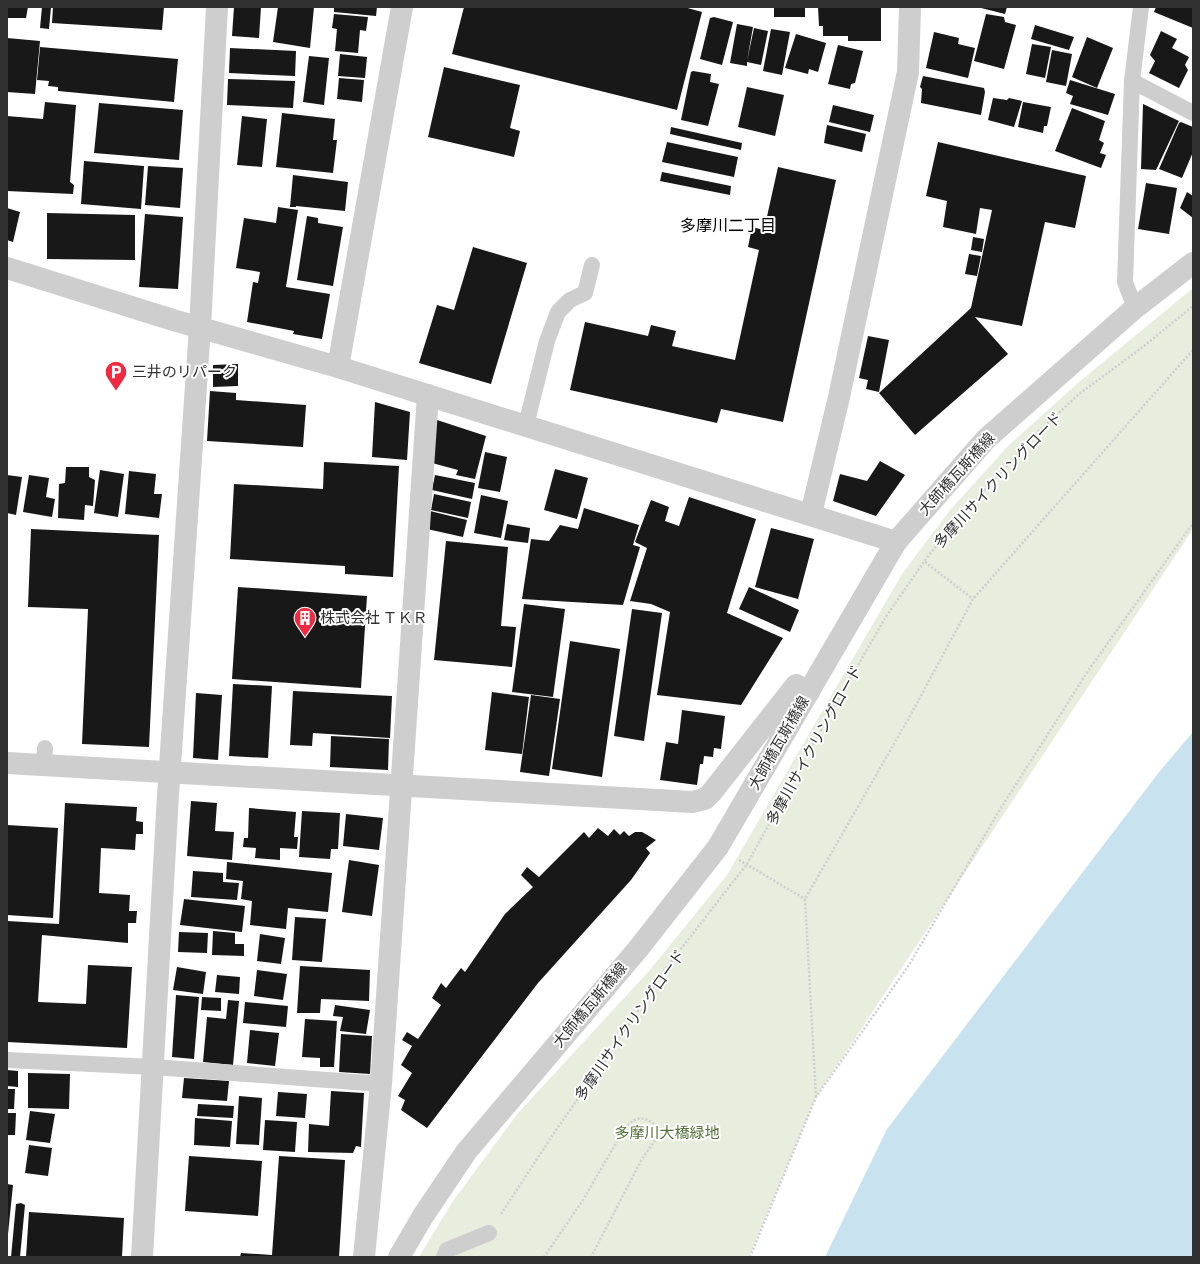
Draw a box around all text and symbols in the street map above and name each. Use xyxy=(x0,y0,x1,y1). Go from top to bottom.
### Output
district label: 多摩川二丁目 xyxy=(680,217,776,236)
parking icon: 三井のリパーク xyxy=(103,359,129,392)
place label: 三井のリパーク xyxy=(132,363,237,382)
street label: 多摩川サイクリングロード xyxy=(930,408,1067,553)
street label: 大師橋瓦斯橋線 xyxy=(915,429,1000,520)
building icon: 株式会社 ＴＫＲ xyxy=(292,605,318,638)
place label: 株式会社 ＴＫＲ xyxy=(320,609,427,628)
street label: 多摩川サイクリングロード xyxy=(763,662,866,828)
street label: 大師橋瓦斯橋線 xyxy=(745,693,814,793)
street label: 多摩川サイクリングロード xyxy=(571,946,690,1104)
street label: 大師橋瓦斯橋線 xyxy=(549,959,631,1052)
park label: 多摩川大橋緑地 xyxy=(614,1124,720,1143)

